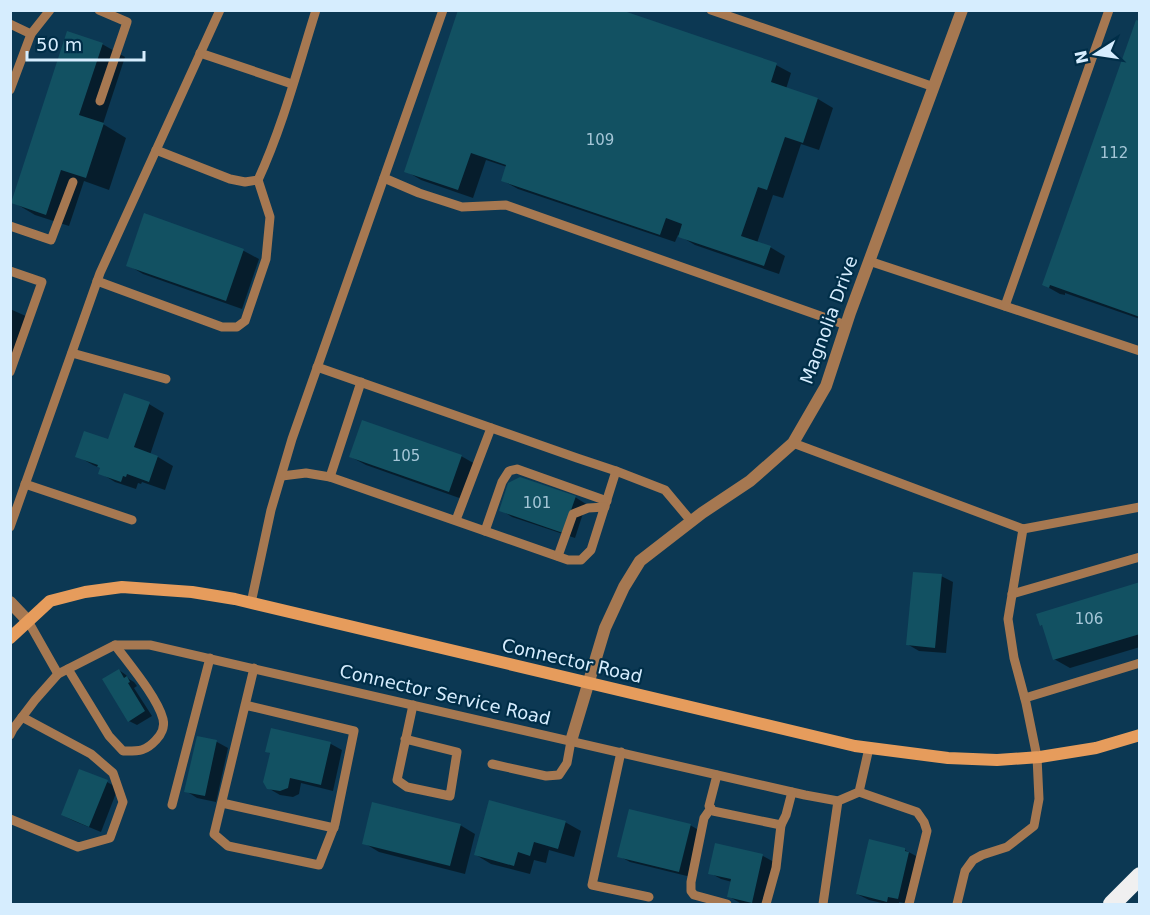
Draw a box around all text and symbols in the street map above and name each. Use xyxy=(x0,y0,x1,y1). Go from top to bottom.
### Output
scale bar xyxy=(27,24,144,62)
north arrow xyxy=(1066,24,1126,84)
text: 50 m xyxy=(36,34,82,55)
text: N xyxy=(1071,48,1093,66)
house number: 109 xyxy=(586,131,614,149)
house number: 112 xyxy=(1100,144,1128,162)
street label: Magnolia Drive xyxy=(796,253,862,387)
house number: 105 xyxy=(392,447,420,465)
house number: 101 xyxy=(523,494,551,512)
house number: 106 xyxy=(1075,610,1103,628)
street label: Connector Road xyxy=(500,634,644,687)
street label: Connector Service Road xyxy=(338,660,553,729)

